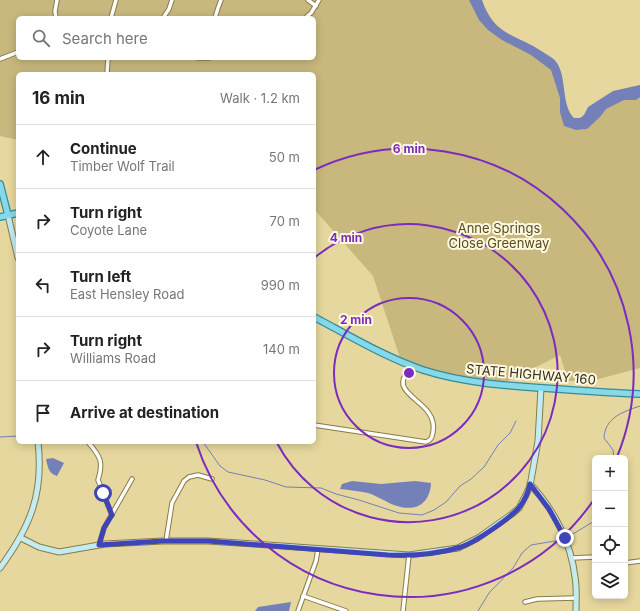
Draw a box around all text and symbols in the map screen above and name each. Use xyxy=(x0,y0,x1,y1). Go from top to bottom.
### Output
search box xyxy=(16,16,316,60)
icon: search xyxy=(30,27,52,49)
text: Search here xyxy=(62,29,148,48)
text: 16 min xyxy=(32,88,85,108)
text: Walk · 1.2 km xyxy=(220,90,300,106)
text: Continue xyxy=(70,139,137,158)
text: 6 min xyxy=(393,141,425,156)
icon: ahead xyxy=(32,146,54,168)
text: 50 m xyxy=(269,149,300,165)
text: Timber Wolf Trail xyxy=(70,158,175,174)
text: Turn right xyxy=(70,203,142,222)
icon: right xyxy=(32,210,54,232)
text: 70 m xyxy=(270,213,300,229)
park label: Anne Springs Close Greenway xyxy=(449,220,549,251)
text: Coyote Lane xyxy=(70,222,147,238)
text: 4 min xyxy=(330,230,362,245)
text: Turn left xyxy=(70,267,131,286)
icon: left xyxy=(32,274,54,296)
text: 990 m xyxy=(261,277,300,293)
text: East Hensley Road xyxy=(70,286,184,302)
text: 2 min xyxy=(340,312,372,327)
text: Turn right xyxy=(70,331,142,350)
icon: right xyxy=(32,338,54,360)
text: 140 m xyxy=(263,341,300,357)
text: Williams Road xyxy=(70,350,156,366)
street label: STATE HIGHWAY 160 xyxy=(466,360,596,388)
centre of rings xyxy=(402,366,416,380)
icon: arrive xyxy=(32,402,54,424)
text: Arrive at destination xyxy=(70,403,219,422)
map controls xyxy=(592,455,628,599)
button: + xyxy=(592,455,628,491)
route start xyxy=(94,484,112,502)
button: − xyxy=(592,491,628,527)
button: locate xyxy=(592,527,628,563)
route end xyxy=(556,529,574,547)
button: layers xyxy=(592,563,628,599)

